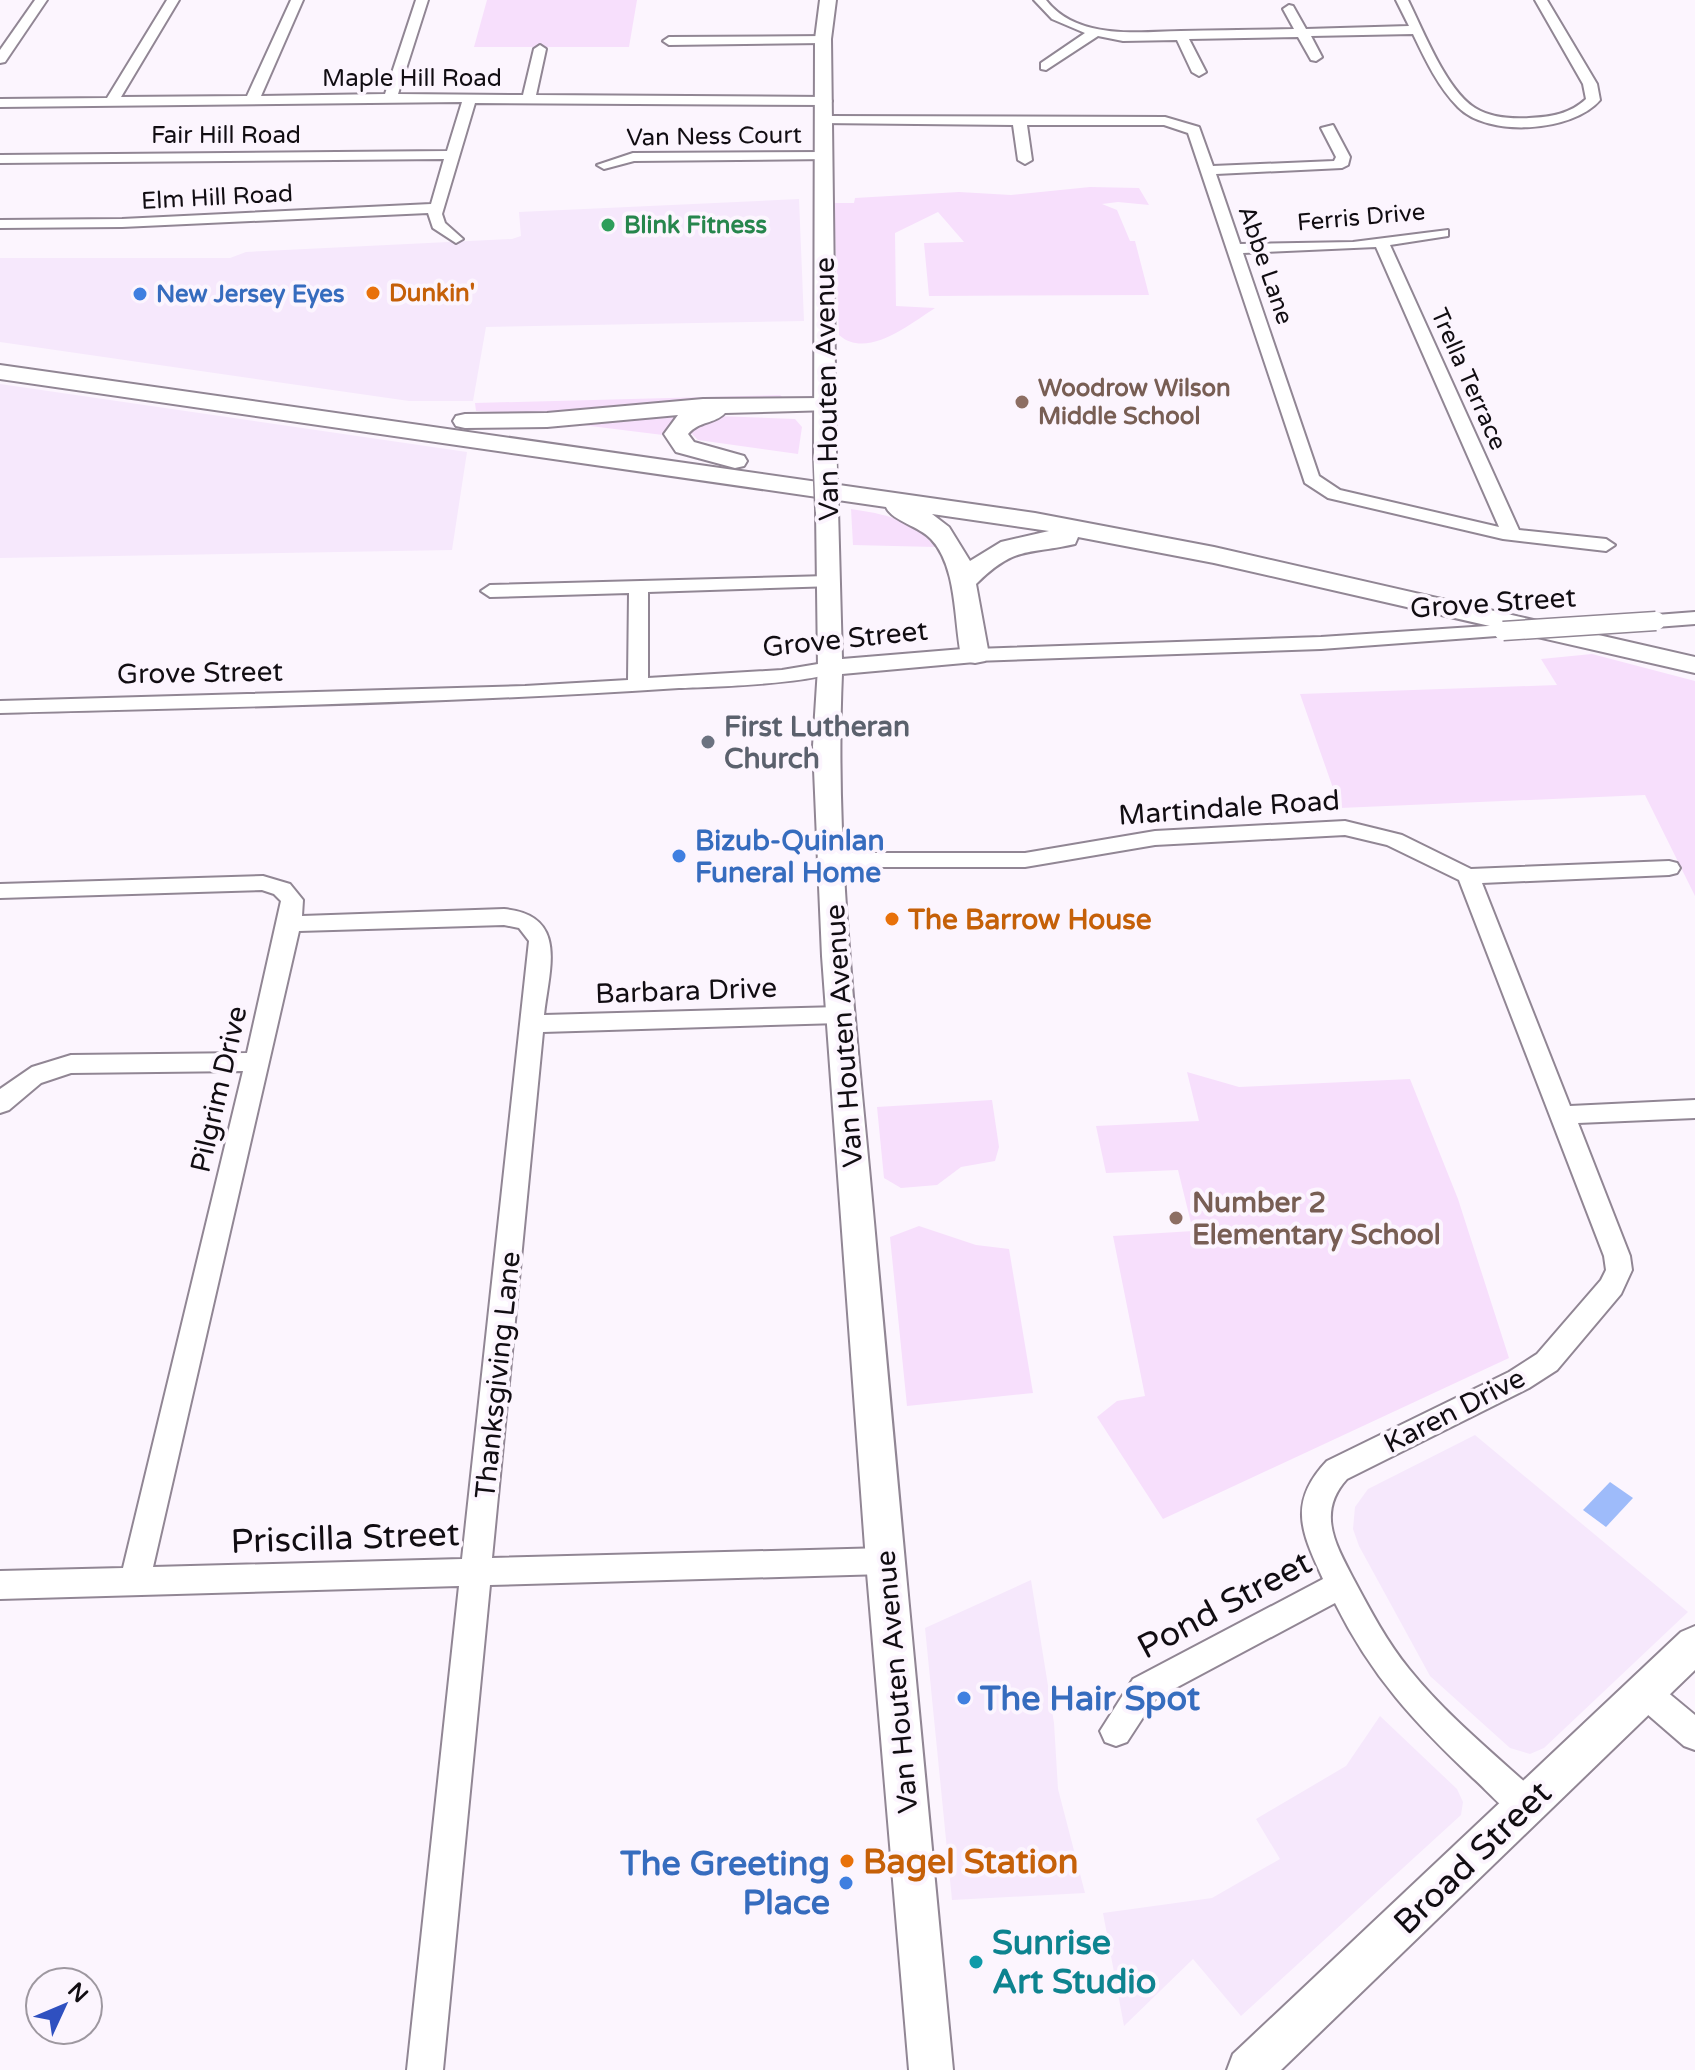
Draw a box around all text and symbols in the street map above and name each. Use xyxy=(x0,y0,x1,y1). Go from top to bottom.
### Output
street label: Maple Hill Road xyxy=(322,64,502,93)
street label: Van Ness Court xyxy=(626,120,802,153)
street label: Fair Hill Road xyxy=(151,121,301,150)
street label: Elm Hill Road xyxy=(140,179,294,216)
street label: Ferris Drive xyxy=(1296,197,1426,238)
street label: Abbe Lane xyxy=(1232,202,1299,328)
place label: Blink Fitness xyxy=(624,211,767,240)
marker: Blink Fitness xyxy=(599,216,617,234)
street label: Van Houten Avenue xyxy=(808,257,846,521)
place label: Dunkin' xyxy=(389,279,475,308)
place label: New Jersey Eyes xyxy=(156,280,344,309)
marker: Dunkin' xyxy=(364,284,382,302)
marker: New Jersey Eyes xyxy=(131,285,149,303)
street label: Trella Terrace xyxy=(1424,304,1513,455)
place label: Woodrow Wilson Middle School xyxy=(1038,374,1231,431)
marker: Woodrow Wilson Middle School xyxy=(1013,393,1031,411)
street label: Grove Street xyxy=(1409,580,1577,626)
street label: Grove Street xyxy=(761,613,930,665)
street label: Grove Street xyxy=(117,655,284,691)
place label: First Lutheran Church xyxy=(724,710,910,776)
marker: First Lutheran Church xyxy=(699,733,717,751)
street label: Martindale Road xyxy=(1117,783,1341,833)
place label: Bizub-Quinlan Funeral Home xyxy=(695,824,885,890)
marker: Bizub-Quinlan Funeral Home xyxy=(670,847,688,865)
street label: Van Houten Avenue xyxy=(818,903,870,1169)
place label: The Barrow House xyxy=(907,903,1152,937)
marker: The Barrow House xyxy=(883,910,901,928)
street label: Barbara Drive xyxy=(595,971,778,1011)
street label: Pilgrim Drive xyxy=(183,1003,255,1176)
place label: Number 2 Elementary School xyxy=(1192,1186,1441,1252)
marker: Number 2 Elementary School xyxy=(1167,1209,1185,1227)
street label: Thanksgiving Lane xyxy=(468,1250,528,1500)
street label: Karen Drive xyxy=(1378,1361,1531,1461)
street label: Priscilla Street xyxy=(230,1514,460,1563)
street label: Pond Street xyxy=(1131,1542,1319,1668)
street label: Van Houten Avenue xyxy=(869,1549,925,1815)
place label: The Hair Spot xyxy=(979,1679,1200,1720)
marker: The Hair Spot xyxy=(955,1689,973,1707)
street label: Broad Street xyxy=(1386,1773,1560,1943)
place label: Bagel Station xyxy=(863,1842,1078,1883)
place label: The Greeting Place xyxy=(619,1844,830,1924)
marker: Bagel Station xyxy=(838,1852,856,1870)
marker: The Greeting Place xyxy=(837,1874,855,1892)
place label: Sunrise Art Studio xyxy=(992,1923,1157,2003)
marker: Sunrise Art Studio xyxy=(967,1953,985,1971)
north arrow xyxy=(24,1966,104,2046)
text: N xyxy=(62,1977,93,2008)

